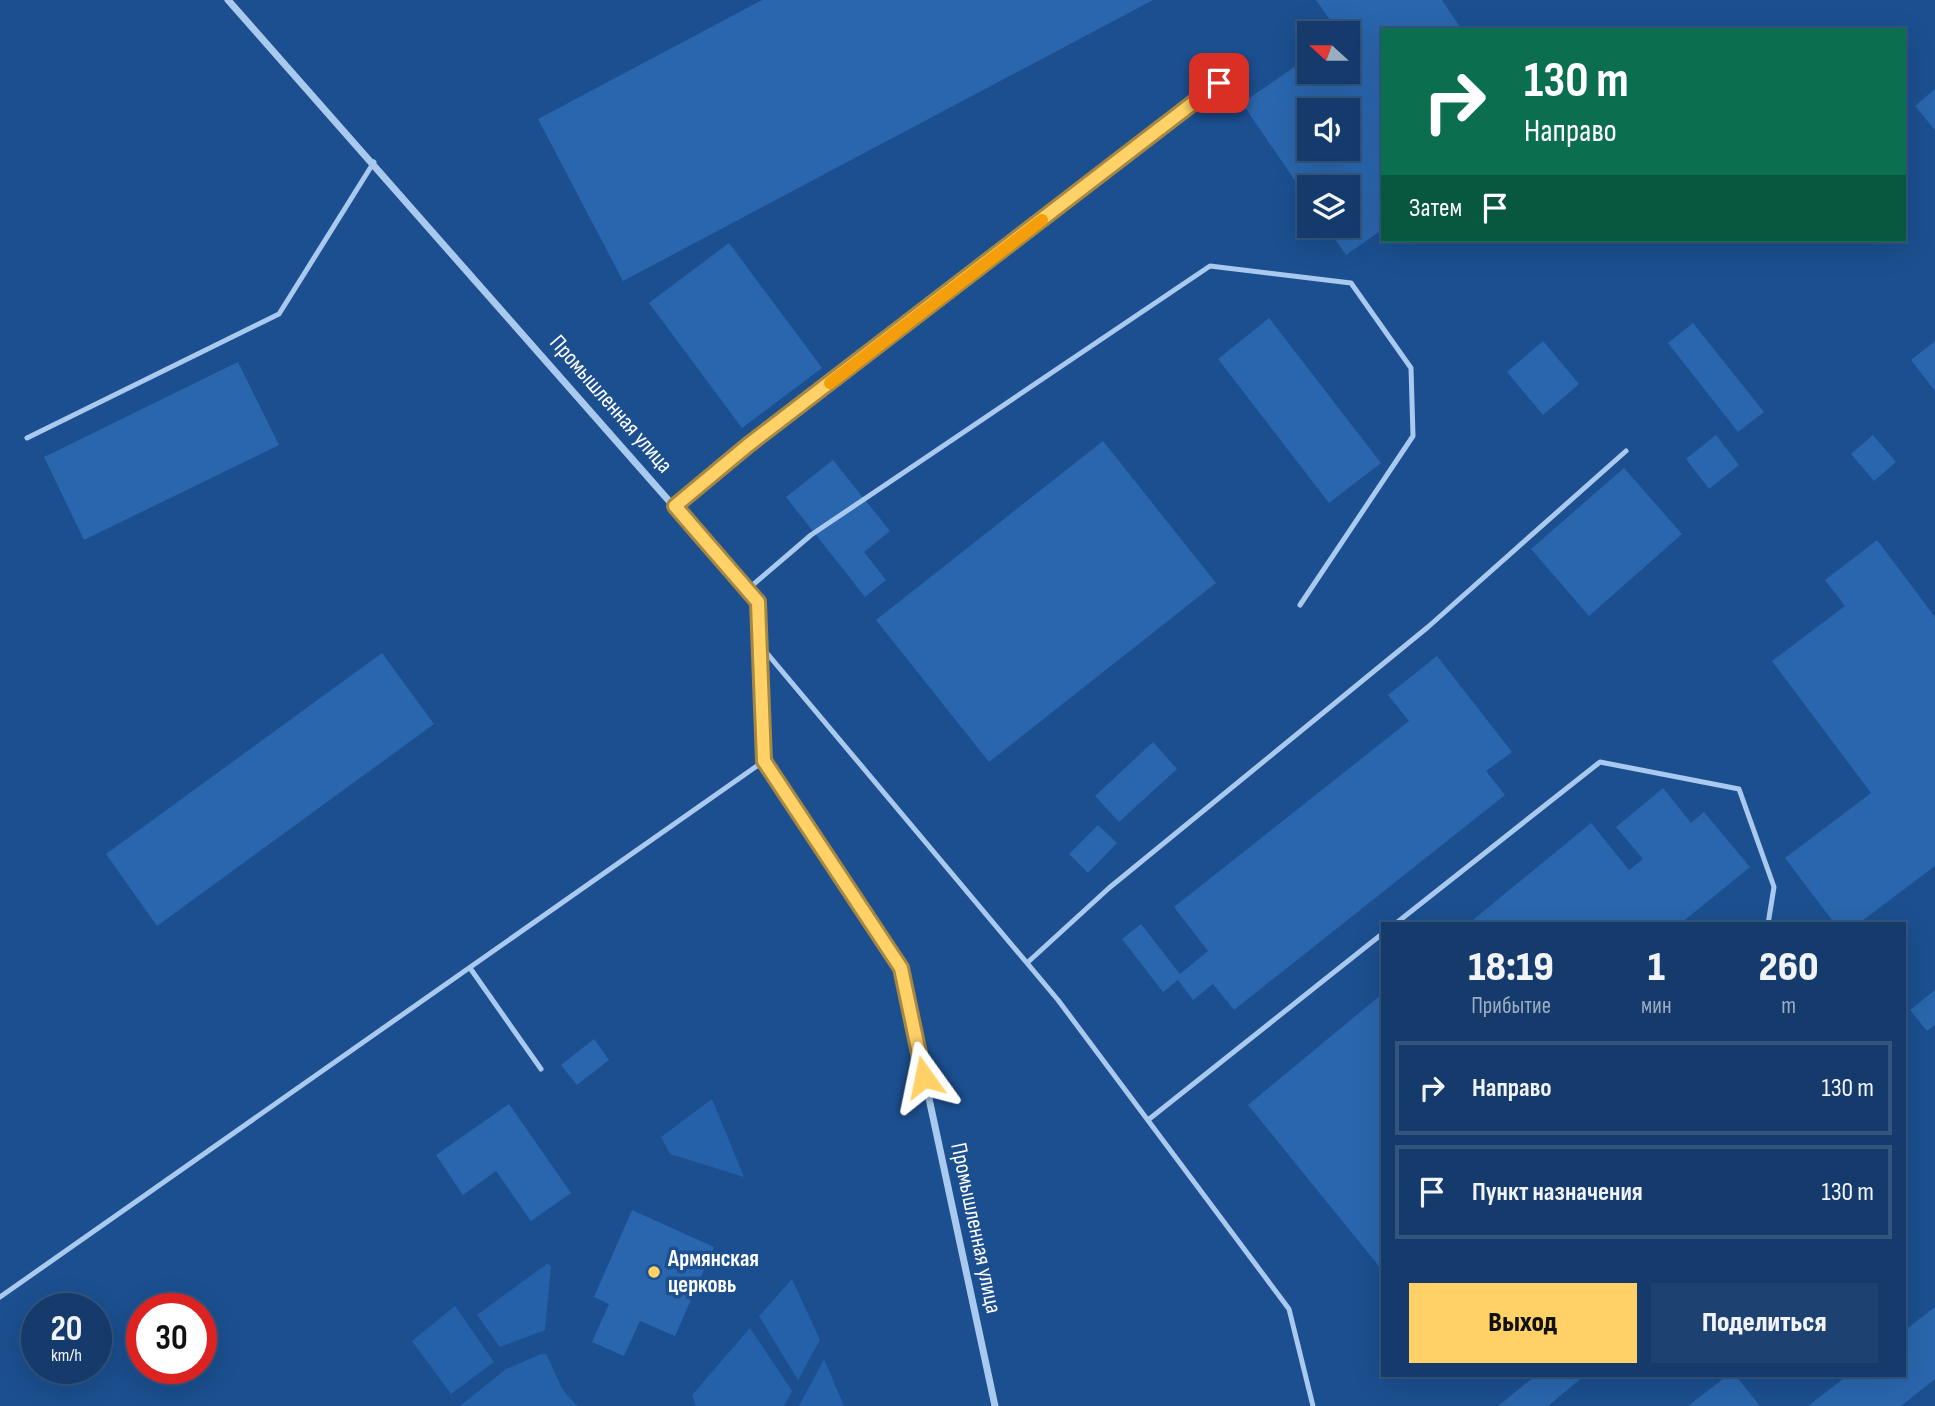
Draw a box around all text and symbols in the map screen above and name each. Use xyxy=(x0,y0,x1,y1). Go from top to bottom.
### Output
north arrow xyxy=(1297,21,1360,84)
map controls xyxy=(1297,21,1360,238)
text: 130 m xyxy=(1524,52,1629,111)
pin xyxy=(1189,53,1249,113)
icon: right xyxy=(1409,56,1500,147)
icon: arrive xyxy=(1200,64,1238,102)
button: sound xyxy=(1297,98,1360,161)
text: Направо xyxy=(1524,112,1617,151)
button: layers xyxy=(1297,175,1360,238)
icon: arrive xyxy=(1476,189,1514,227)
text: Затем xyxy=(1409,193,1462,224)
street label: Промышленная улица xyxy=(544,329,678,479)
text: 18:19 xyxy=(1468,942,1554,993)
text: 1 xyxy=(1648,942,1665,993)
text: 260 xyxy=(1759,942,1819,993)
text: Прибытие xyxy=(1471,992,1551,1020)
text: мин xyxy=(1641,992,1672,1020)
text: m xyxy=(1781,992,1796,1020)
position arrow xyxy=(887,1040,961,1114)
icon: right xyxy=(1413,1069,1451,1107)
text: Направо xyxy=(1472,1073,1551,1104)
text: 130 m xyxy=(1822,1073,1874,1104)
street label: Промышленная улица xyxy=(944,1140,1008,1316)
icon: arrive xyxy=(1413,1173,1451,1211)
text: Пункт назначения xyxy=(1472,1177,1643,1208)
text: 130 m xyxy=(1822,1177,1874,1208)
place label: Армянская церковь xyxy=(667,1245,759,1299)
marker: Армянская церковь xyxy=(646,1264,662,1280)
button: Выход xyxy=(1409,1283,1637,1363)
button: Поделиться xyxy=(1651,1283,1878,1363)
speed limit sign: 30 xyxy=(126,1293,217,1384)
text: 20 xyxy=(51,1308,83,1351)
text: km/h xyxy=(51,1345,82,1366)

